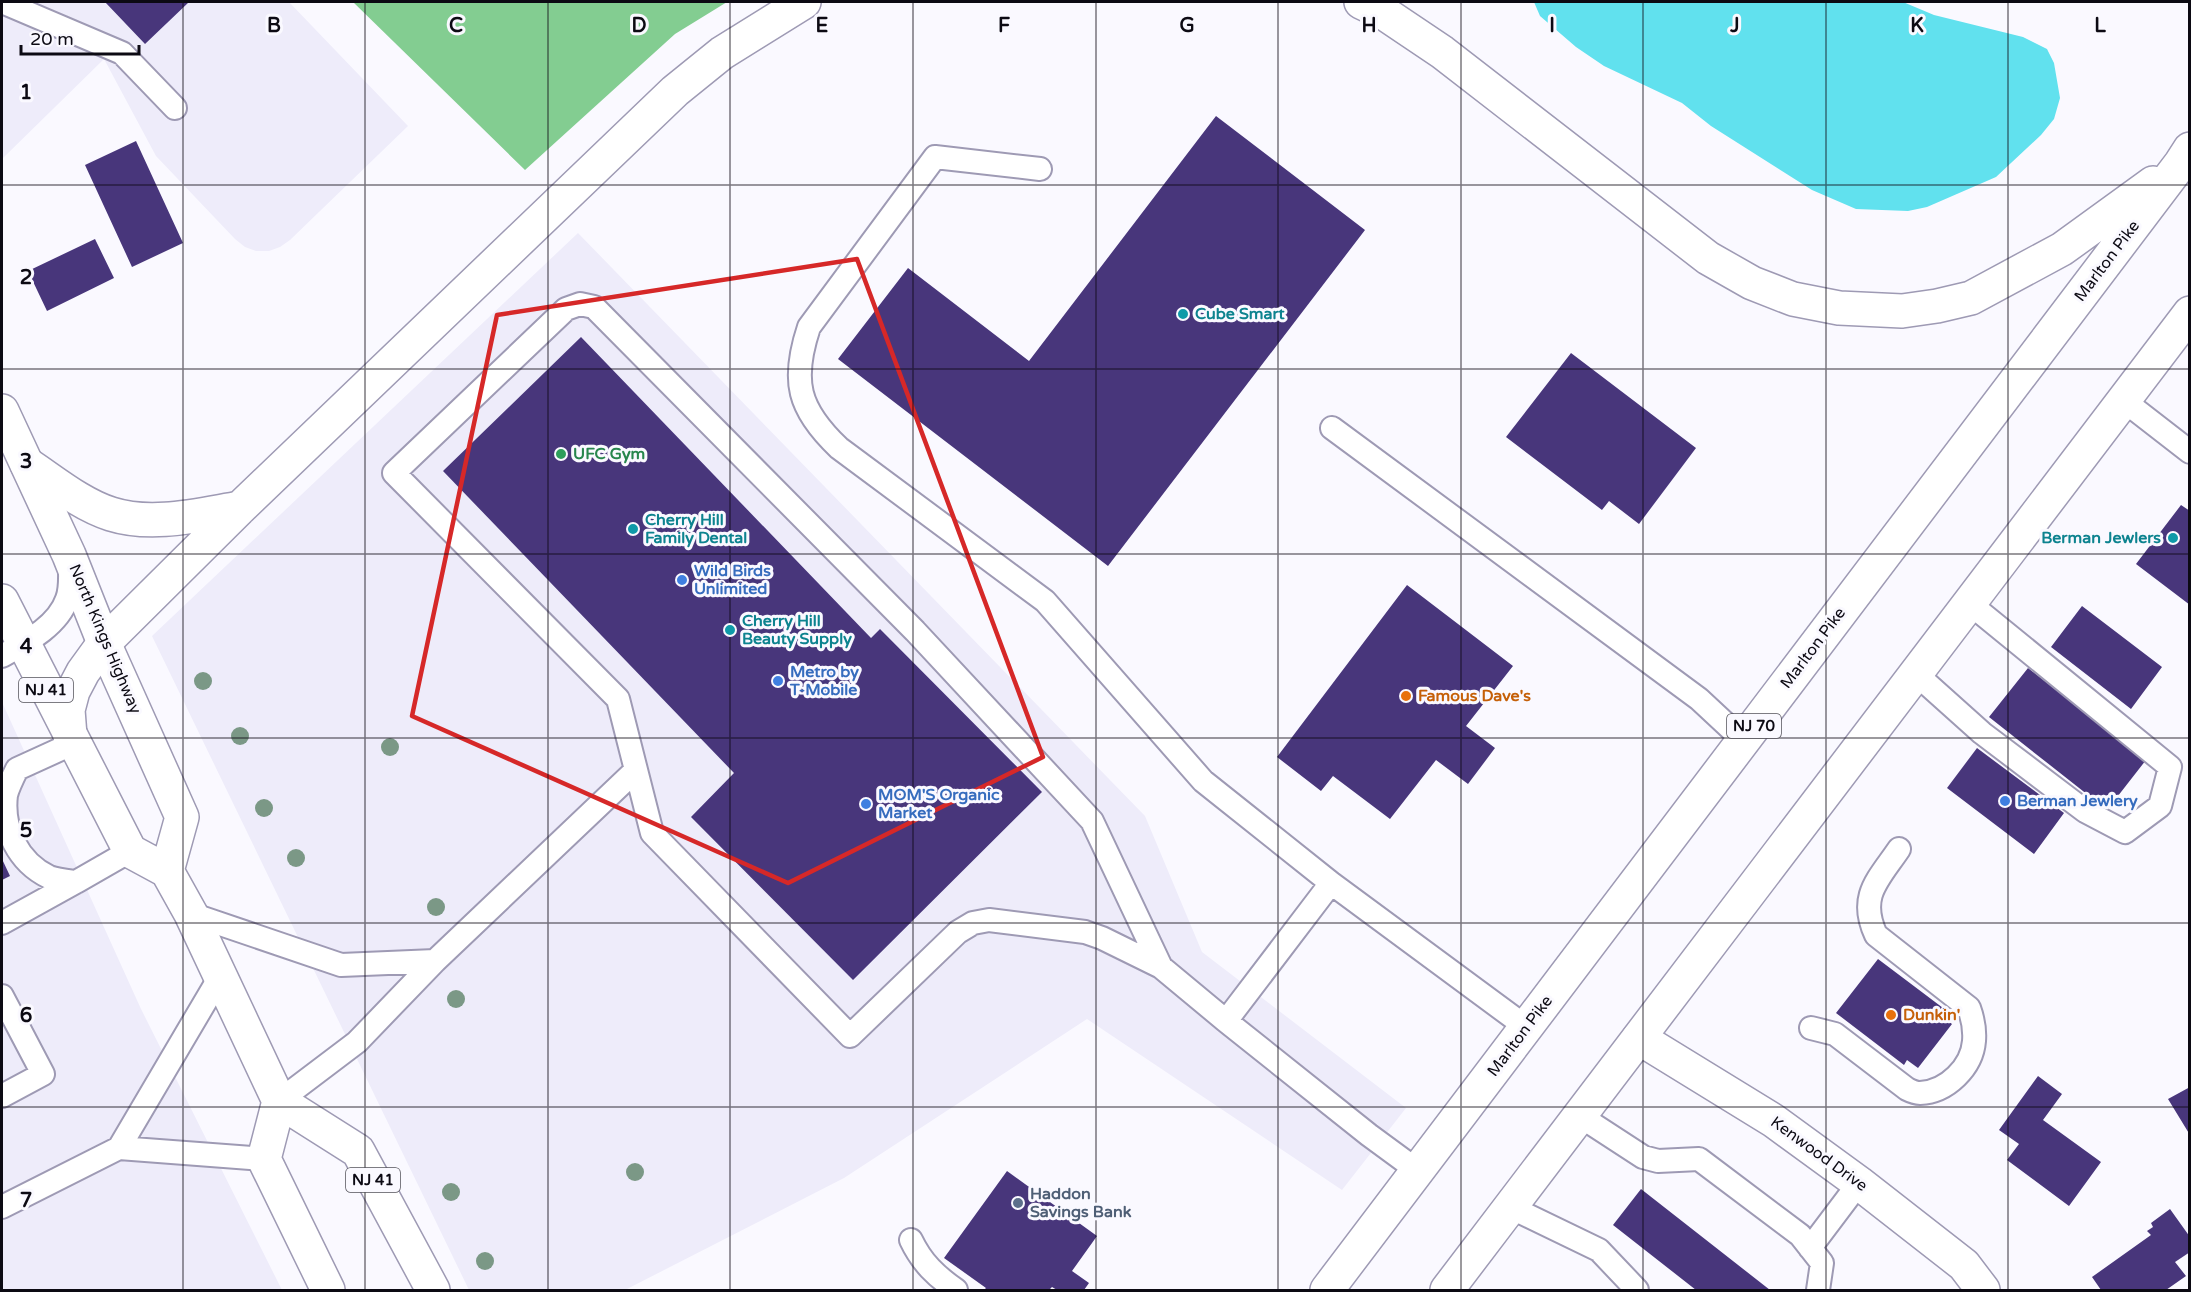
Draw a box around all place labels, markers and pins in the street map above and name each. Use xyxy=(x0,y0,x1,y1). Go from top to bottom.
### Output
place label: Cube Smart xyxy=(1195,304,1286,324)
marker: Cube Smart xyxy=(1176,307,1190,321)
place label: UFC Gym xyxy=(573,444,645,464)
marker: UFC Gym xyxy=(554,447,568,461)
place label: Cherry Hill Family Dental xyxy=(645,510,747,548)
marker: Cherry Hill Family Dental xyxy=(626,522,640,536)
place label: Berman Jewlers xyxy=(2041,528,2161,548)
marker: Berman Jewlers xyxy=(2166,531,2180,545)
place label: Wild Birds Unlimited xyxy=(694,561,771,599)
marker: Wild Birds Unlimited xyxy=(675,573,689,587)
place label: Cherry Hill Beauty Supply xyxy=(742,611,852,649)
marker: Cherry Hill Beauty Supply xyxy=(723,623,737,637)
place label: Metro by T-Mobile xyxy=(789,662,859,700)
marker: Metro by T-Mobile xyxy=(771,674,785,688)
place label: Famous Dave's xyxy=(1418,686,1531,706)
marker: Famous Dave's xyxy=(1399,689,1413,703)
place label: MOM'S Organic Market xyxy=(878,785,1000,823)
place label: Berman Jewlery xyxy=(2017,791,2138,811)
marker: Berman Jewlery xyxy=(1998,794,2012,808)
marker: MOM'S Organic Market xyxy=(859,797,873,811)
place label: Dunkin' xyxy=(1903,1005,1960,1025)
marker: Dunkin' xyxy=(1884,1008,1898,1022)
place label: Haddon Savings Bank xyxy=(1030,1184,1132,1222)
marker: Haddon Savings Bank xyxy=(1011,1196,1025,1210)

